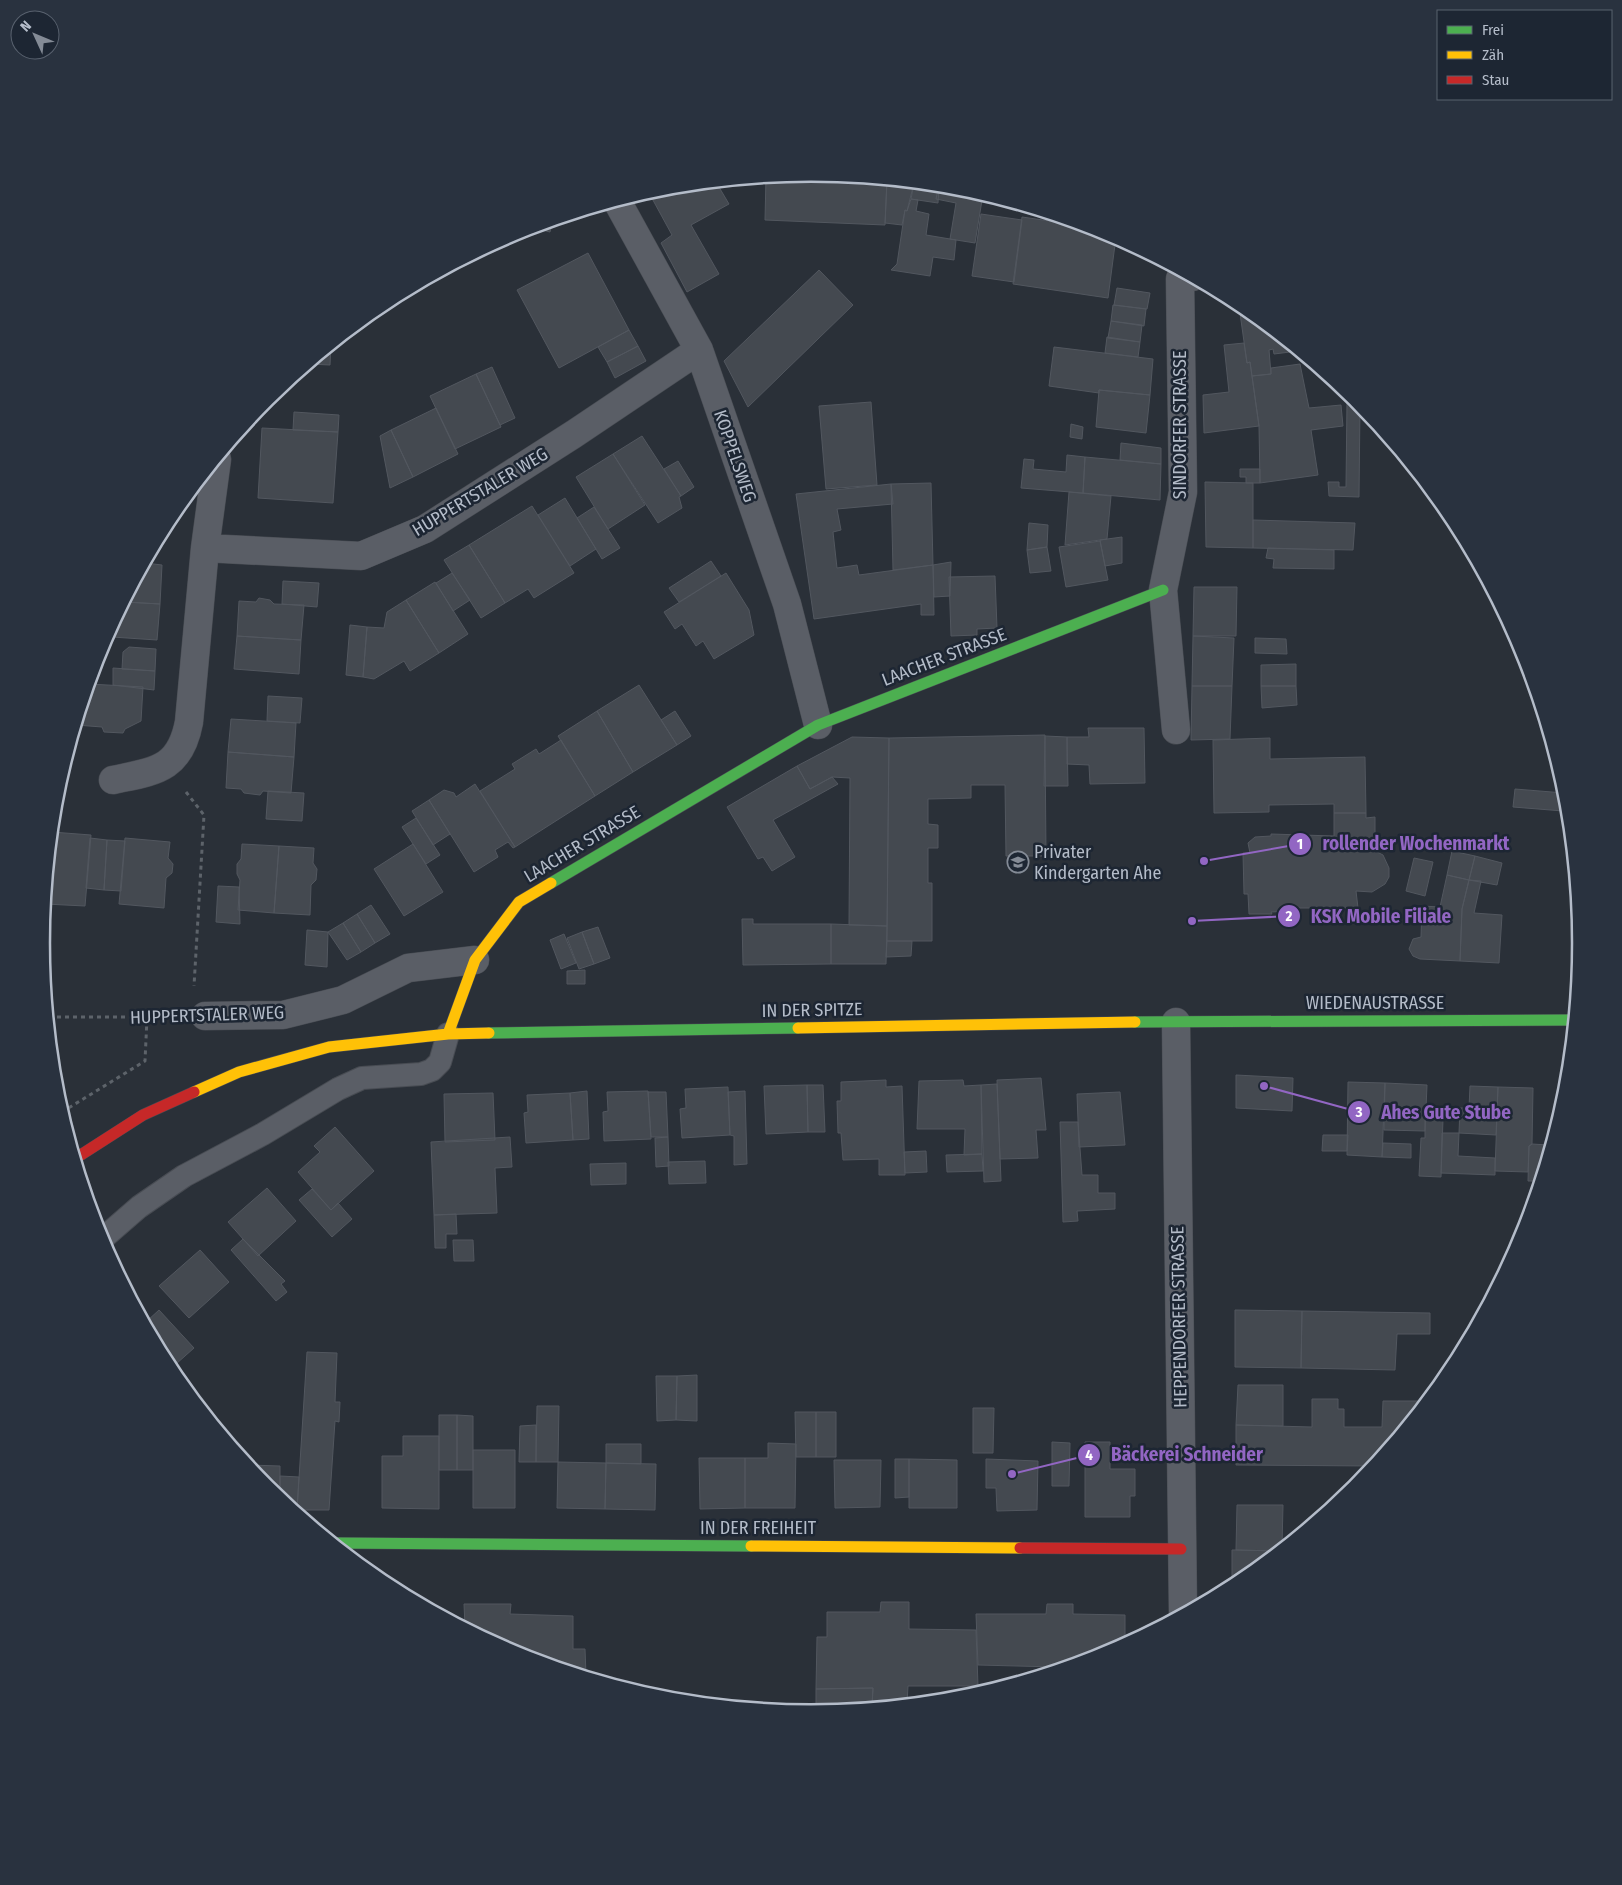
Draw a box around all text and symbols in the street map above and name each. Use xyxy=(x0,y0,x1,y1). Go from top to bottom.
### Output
north arrow xyxy=(10,10,60,60)
legend xyxy=(1437,10,1612,100)
text: N xyxy=(17,17,35,35)
text: Frei xyxy=(1482,21,1504,39)
text: Zäh xyxy=(1482,46,1504,64)
text: Stau xyxy=(1482,71,1509,89)
street label: SINDORFER STRASSE xyxy=(1169,351,1191,499)
street label: KOPPELSWEG xyxy=(709,407,761,505)
street label: HUPPERTSTALER WEG xyxy=(408,443,552,541)
street label: LAACHER STRASSE xyxy=(879,623,1009,691)
street label: LAACHER STRASSE xyxy=(520,801,644,887)
callout: rollender Wochenmarkt xyxy=(1288,827,1520,861)
text: rollender Wochenmarkt xyxy=(1322,832,1510,855)
text: 1 xyxy=(1297,835,1303,853)
place label: Privater Kindergarten Ahe xyxy=(1034,841,1162,884)
school or university icon: Privater Kindergarten Ahe xyxy=(1006,850,1030,874)
callout: KSK Mobile Filiale xyxy=(1276,899,1462,933)
text: KSK Mobile Filiale xyxy=(1311,905,1452,928)
text: 2 xyxy=(1285,907,1293,925)
street label: WIEDENAUSTRASSE xyxy=(1306,992,1444,1014)
street label: IN DER SPITZE xyxy=(761,998,863,1022)
street label: HUPPERTSTALER WEG xyxy=(130,1001,284,1029)
callout: Ahes Gute Stube xyxy=(1346,1095,1521,1129)
text: Ahes Gute Stube xyxy=(1380,1101,1511,1124)
text: 3 xyxy=(1354,1103,1363,1121)
street label: HEPPENDORFER STRASSE xyxy=(1166,1226,1192,1408)
callout: Bäckerei Schneider xyxy=(1076,1438,1273,1472)
text: Bäckerei Schneider xyxy=(1111,1443,1264,1466)
text: 4 xyxy=(1085,1446,1093,1464)
street label: IN DER FREIHEIT xyxy=(700,1517,817,1539)

